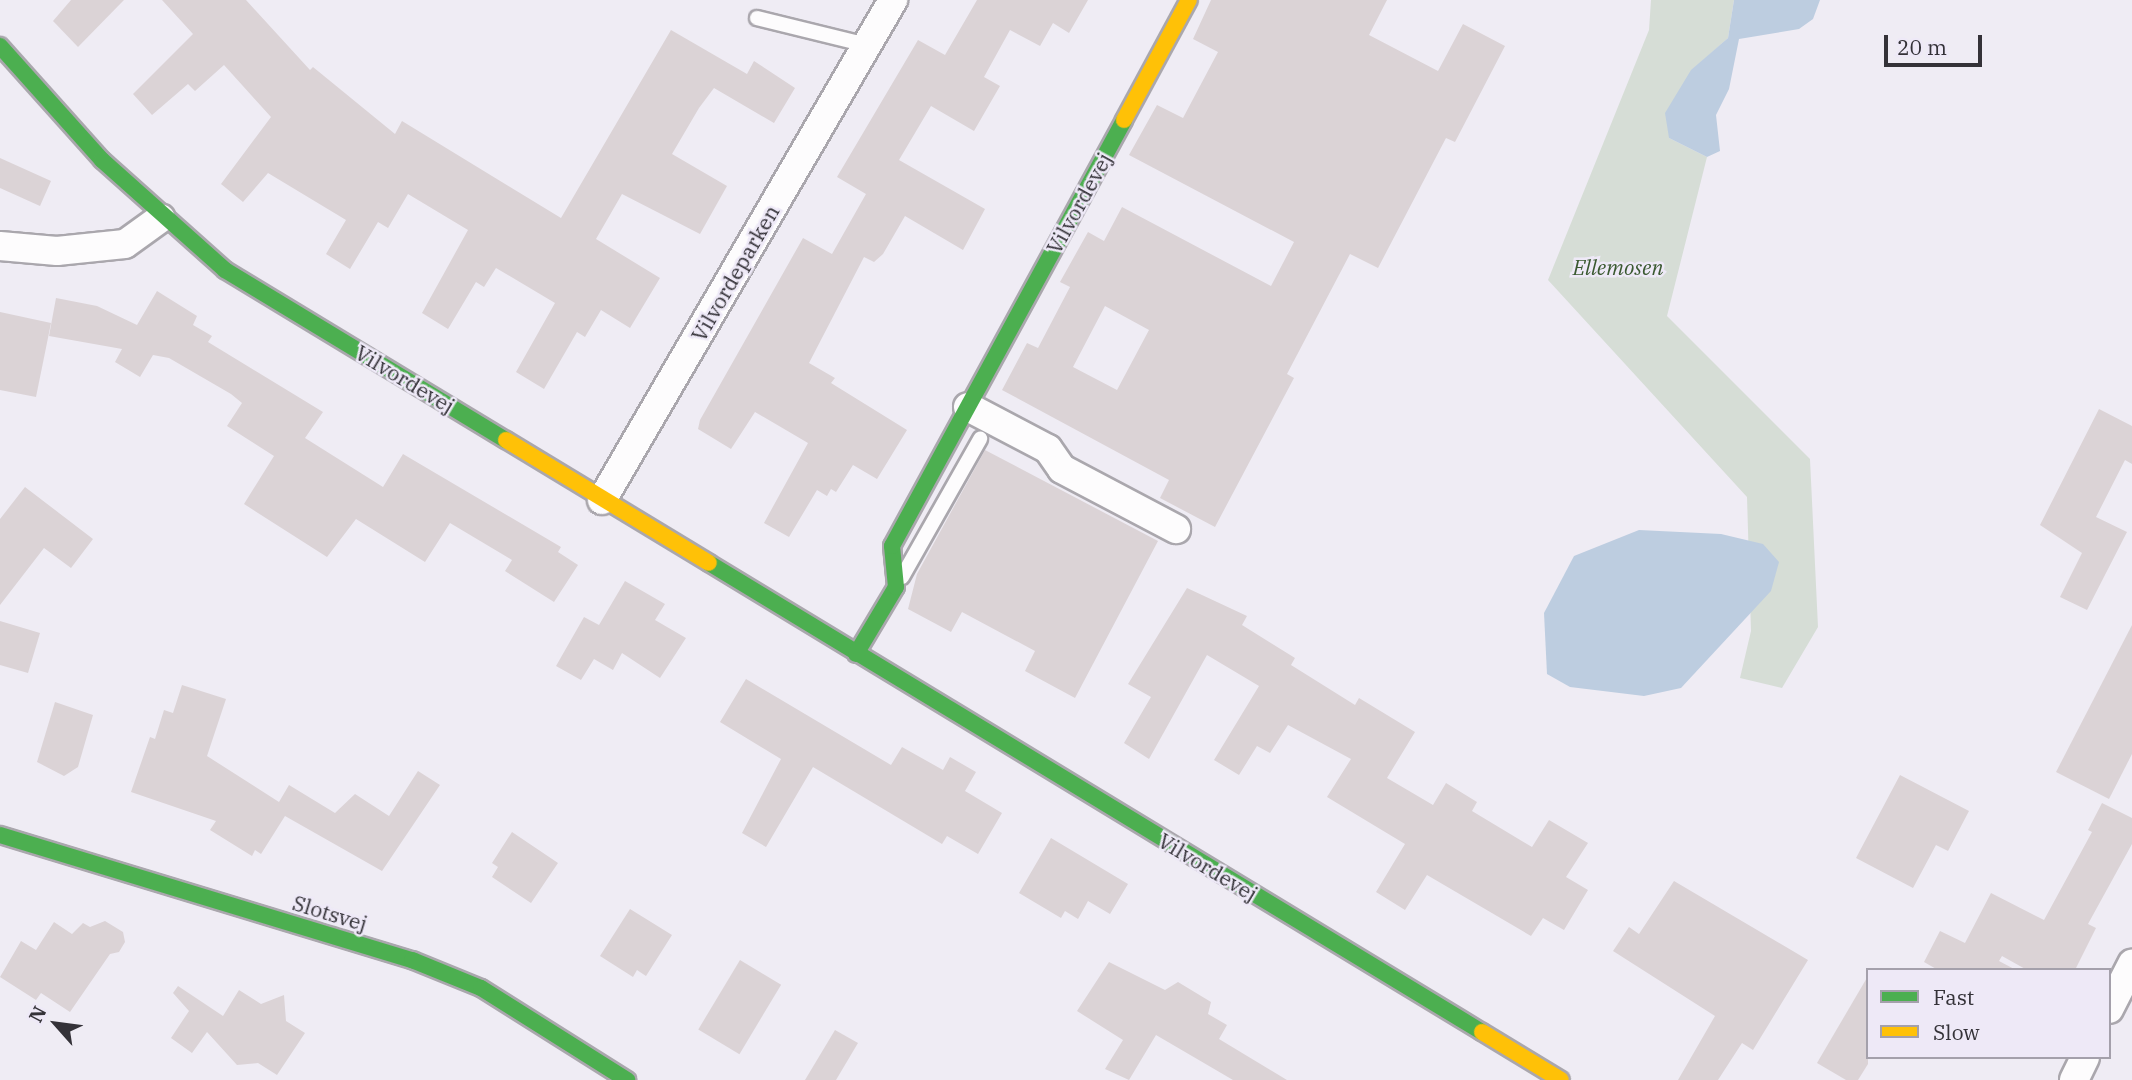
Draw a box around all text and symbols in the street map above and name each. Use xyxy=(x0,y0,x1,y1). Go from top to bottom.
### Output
scale bar xyxy=(1887,21,1985,65)
text: 20 m xyxy=(1897,33,1947,61)
street label: Vilvordevej xyxy=(1041,148,1117,258)
street label: Vilvordeparken xyxy=(686,200,784,346)
park label: Ellemosen xyxy=(1573,254,1663,280)
street label: Vilvordevej xyxy=(351,340,459,418)
street label: Vilvordevej xyxy=(1154,828,1262,906)
street label: Slotsvej xyxy=(290,890,370,936)
legend xyxy=(1866,968,2111,1059)
text: Fast xyxy=(1933,983,1974,1011)
north arrow xyxy=(21,989,91,1059)
text: N xyxy=(23,1002,52,1026)
text: Slow xyxy=(1933,1018,1980,1046)

